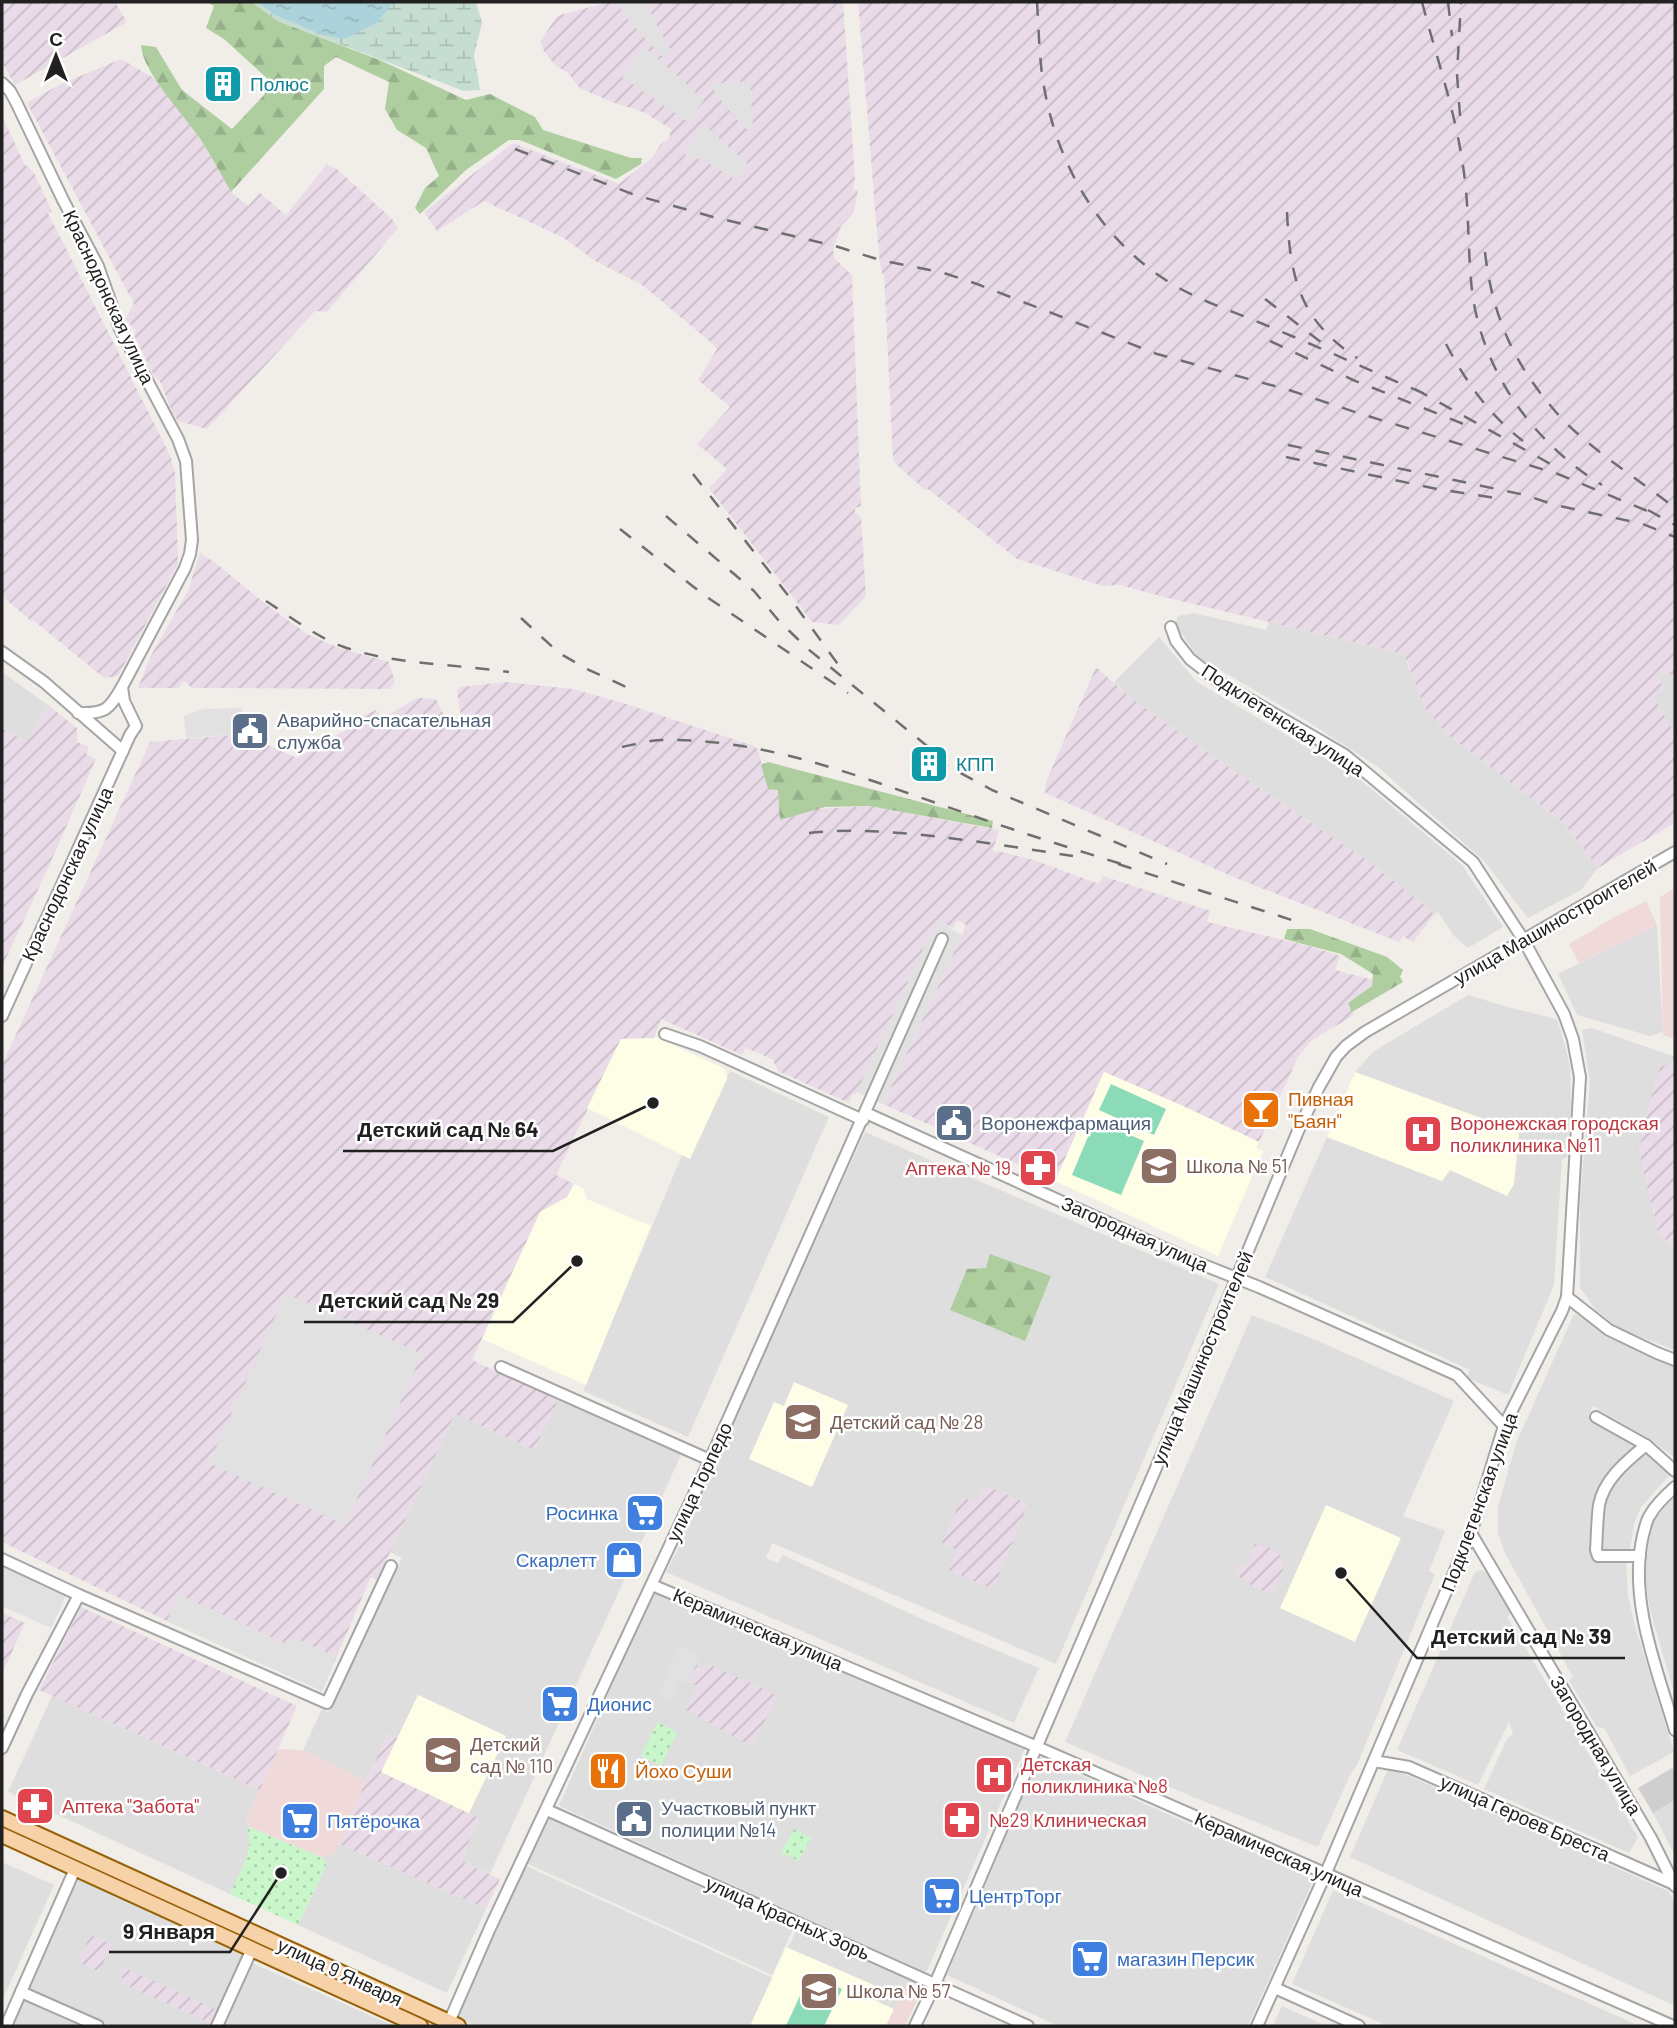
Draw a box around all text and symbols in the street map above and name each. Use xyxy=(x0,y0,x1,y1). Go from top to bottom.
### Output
north arrow xyxy=(21,21,91,91)
text: С xyxy=(49,27,63,50)
building icon: Полюс xyxy=(202,63,244,105)
place label: Полюс xyxy=(250,72,309,95)
street label: Краснодонская улица xyxy=(59,206,160,388)
street label: Подклетенская улица xyxy=(1198,658,1369,781)
place label: Аварийно-спасательная служба xyxy=(277,708,491,753)
public building icon: Аварийно-спасательная служба xyxy=(229,710,271,752)
building icon: КПП xyxy=(908,743,950,785)
place label: КПП xyxy=(956,752,994,775)
street label: Краснодонская улица xyxy=(16,783,117,965)
street label: улица Машиностроителей xyxy=(1449,854,1660,989)
place label: Пивная "Баян" xyxy=(1288,1087,1354,1132)
bar icon: Пивная "Баян" xyxy=(1240,1089,1282,1131)
public building icon: Воронежфармация xyxy=(933,1102,975,1144)
callout: Детский сад № 64 xyxy=(343,1109,553,1151)
place label: Воронежфармация xyxy=(981,1111,1151,1134)
place label: Воронежская городская поликлиника №11 xyxy=(1450,1111,1659,1156)
hospital icon: Воронежская городская поликлиника №11 xyxy=(1402,1113,1444,1155)
text: Детский сад № 64 xyxy=(357,1116,539,1141)
school or university icon: Школа № 51 xyxy=(1138,1145,1180,1187)
pharmacy icon: Аптека № 19 xyxy=(1017,1147,1059,1189)
place label: Школа № 51 xyxy=(1186,1154,1288,1177)
place label: Аптека № 19 xyxy=(905,1156,1011,1179)
street label: Загородная улица xyxy=(1058,1191,1213,1276)
street label: улица Машиностроителей xyxy=(1146,1247,1257,1468)
callout: Детский сад № 29 xyxy=(304,1280,513,1322)
text: Детский сад № 29 xyxy=(319,1287,499,1312)
school or university icon: Детский сад № 28 xyxy=(782,1401,824,1443)
street label: Подклетенская улица xyxy=(1435,1409,1522,1595)
place label: Детский сад № 28 xyxy=(830,1410,983,1433)
street label: улица Торпедо xyxy=(661,1418,736,1545)
supermarket icon: Росинка xyxy=(624,1492,666,1534)
place label: Росинка xyxy=(546,1501,618,1524)
shop icon: Скарлетт xyxy=(603,1539,645,1581)
place label: Скарлетт xyxy=(516,1548,597,1571)
street label: Керамическая улица xyxy=(670,1582,847,1675)
callout: Детский сад № 39 xyxy=(1417,1616,1625,1658)
text: Детский сад № 39 xyxy=(1431,1623,1611,1648)
street label: Загородная улица xyxy=(1546,1671,1647,1819)
supermarket icon: Дионис xyxy=(539,1683,581,1725)
place label: Дионис xyxy=(587,1692,652,1715)
place label: Детский сад № 110 xyxy=(470,1732,553,1777)
school or university icon: Детский сад № 110 xyxy=(422,1734,464,1776)
restaurant icon: Йохо Суши xyxy=(587,1750,629,1792)
place label: Детская поликлиника №8 xyxy=(1021,1752,1168,1797)
hospital icon: Детская поликлиника №8 xyxy=(973,1754,1015,1796)
place label: Йохо Суши xyxy=(635,1759,732,1782)
street label: улица Героев Бреста xyxy=(1437,1770,1614,1866)
pharmacy icon: Аптека "Забота" xyxy=(14,1785,56,1827)
place label: Аптека "Забота" xyxy=(62,1794,199,1817)
place label: Участковый пункт полиции №14 xyxy=(661,1796,817,1841)
public building icon: Участковый пункт полиции №14 xyxy=(613,1798,655,1840)
pharmacy icon: №29 Клиническая xyxy=(941,1799,983,1841)
supermarket icon: Пятёрочка xyxy=(279,1800,321,1842)
street label: Керамическая улица xyxy=(1191,1806,1367,1901)
place label: №29 Клиническая xyxy=(989,1808,1147,1831)
place label: Пятёрочка xyxy=(327,1809,421,1832)
street label: улица Красных Зорь xyxy=(702,1871,874,1964)
supermarket icon: ЦентрТорг xyxy=(921,1875,963,1917)
place label: ЦентрТорг xyxy=(969,1884,1062,1907)
callout: 9 Января xyxy=(109,1910,230,1952)
text: 9 Января xyxy=(123,1918,215,1943)
street label: улица 9 Января xyxy=(274,1933,406,2011)
supermarket icon: магазин Персик xyxy=(1069,1938,1111,1980)
place label: магазин Персик xyxy=(1117,1947,1255,1970)
school or university icon: Школа № 57 xyxy=(798,1970,840,2012)
place label: Школа № 57 xyxy=(846,1979,950,2002)

